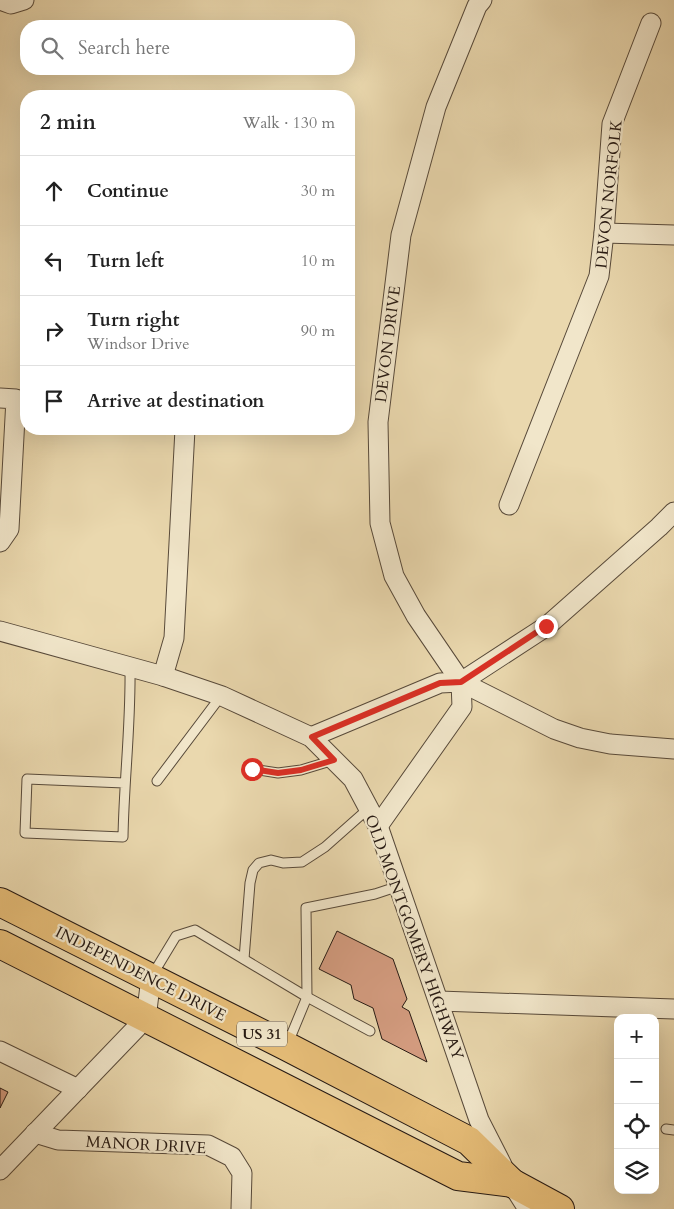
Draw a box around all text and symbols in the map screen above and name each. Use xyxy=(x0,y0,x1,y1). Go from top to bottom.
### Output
search box xyxy=(20,20,355,75)
icon: search xyxy=(38,34,66,62)
text: Search here xyxy=(78,35,170,61)
text: 2 min xyxy=(40,108,96,137)
text: Walk · 130 m xyxy=(243,112,335,134)
street label: DEVON NORFOLK xyxy=(590,119,628,270)
icon: ahead xyxy=(40,177,68,205)
text: Continue xyxy=(87,178,169,204)
text: 30 m xyxy=(301,180,335,202)
icon: left xyxy=(40,247,68,275)
text: Turn left xyxy=(87,248,164,274)
text: 10 m xyxy=(301,250,335,272)
street label: DEVON DRIVE xyxy=(370,284,406,404)
text: Turn right xyxy=(87,307,179,333)
icon: right xyxy=(40,317,68,345)
text: 90 m xyxy=(301,320,335,342)
text: Windsor Drive xyxy=(87,333,190,355)
icon: arrive xyxy=(40,387,68,415)
text: Arrive at destination xyxy=(87,388,264,414)
route end xyxy=(535,615,558,638)
route start xyxy=(241,758,264,781)
street label: OLD MONTGOMERY HIGHWAY xyxy=(359,812,469,1063)
street label: INDEPENDENCE DRIVE xyxy=(51,921,230,1027)
map controls xyxy=(614,1014,659,1194)
button: + xyxy=(614,1014,659,1059)
road number: US 31 xyxy=(237,1022,287,1046)
button: − xyxy=(614,1059,659,1104)
button: locate xyxy=(614,1104,659,1149)
street label: MANOR DRIVE xyxy=(85,1131,207,1159)
button: layers xyxy=(614,1149,659,1194)

